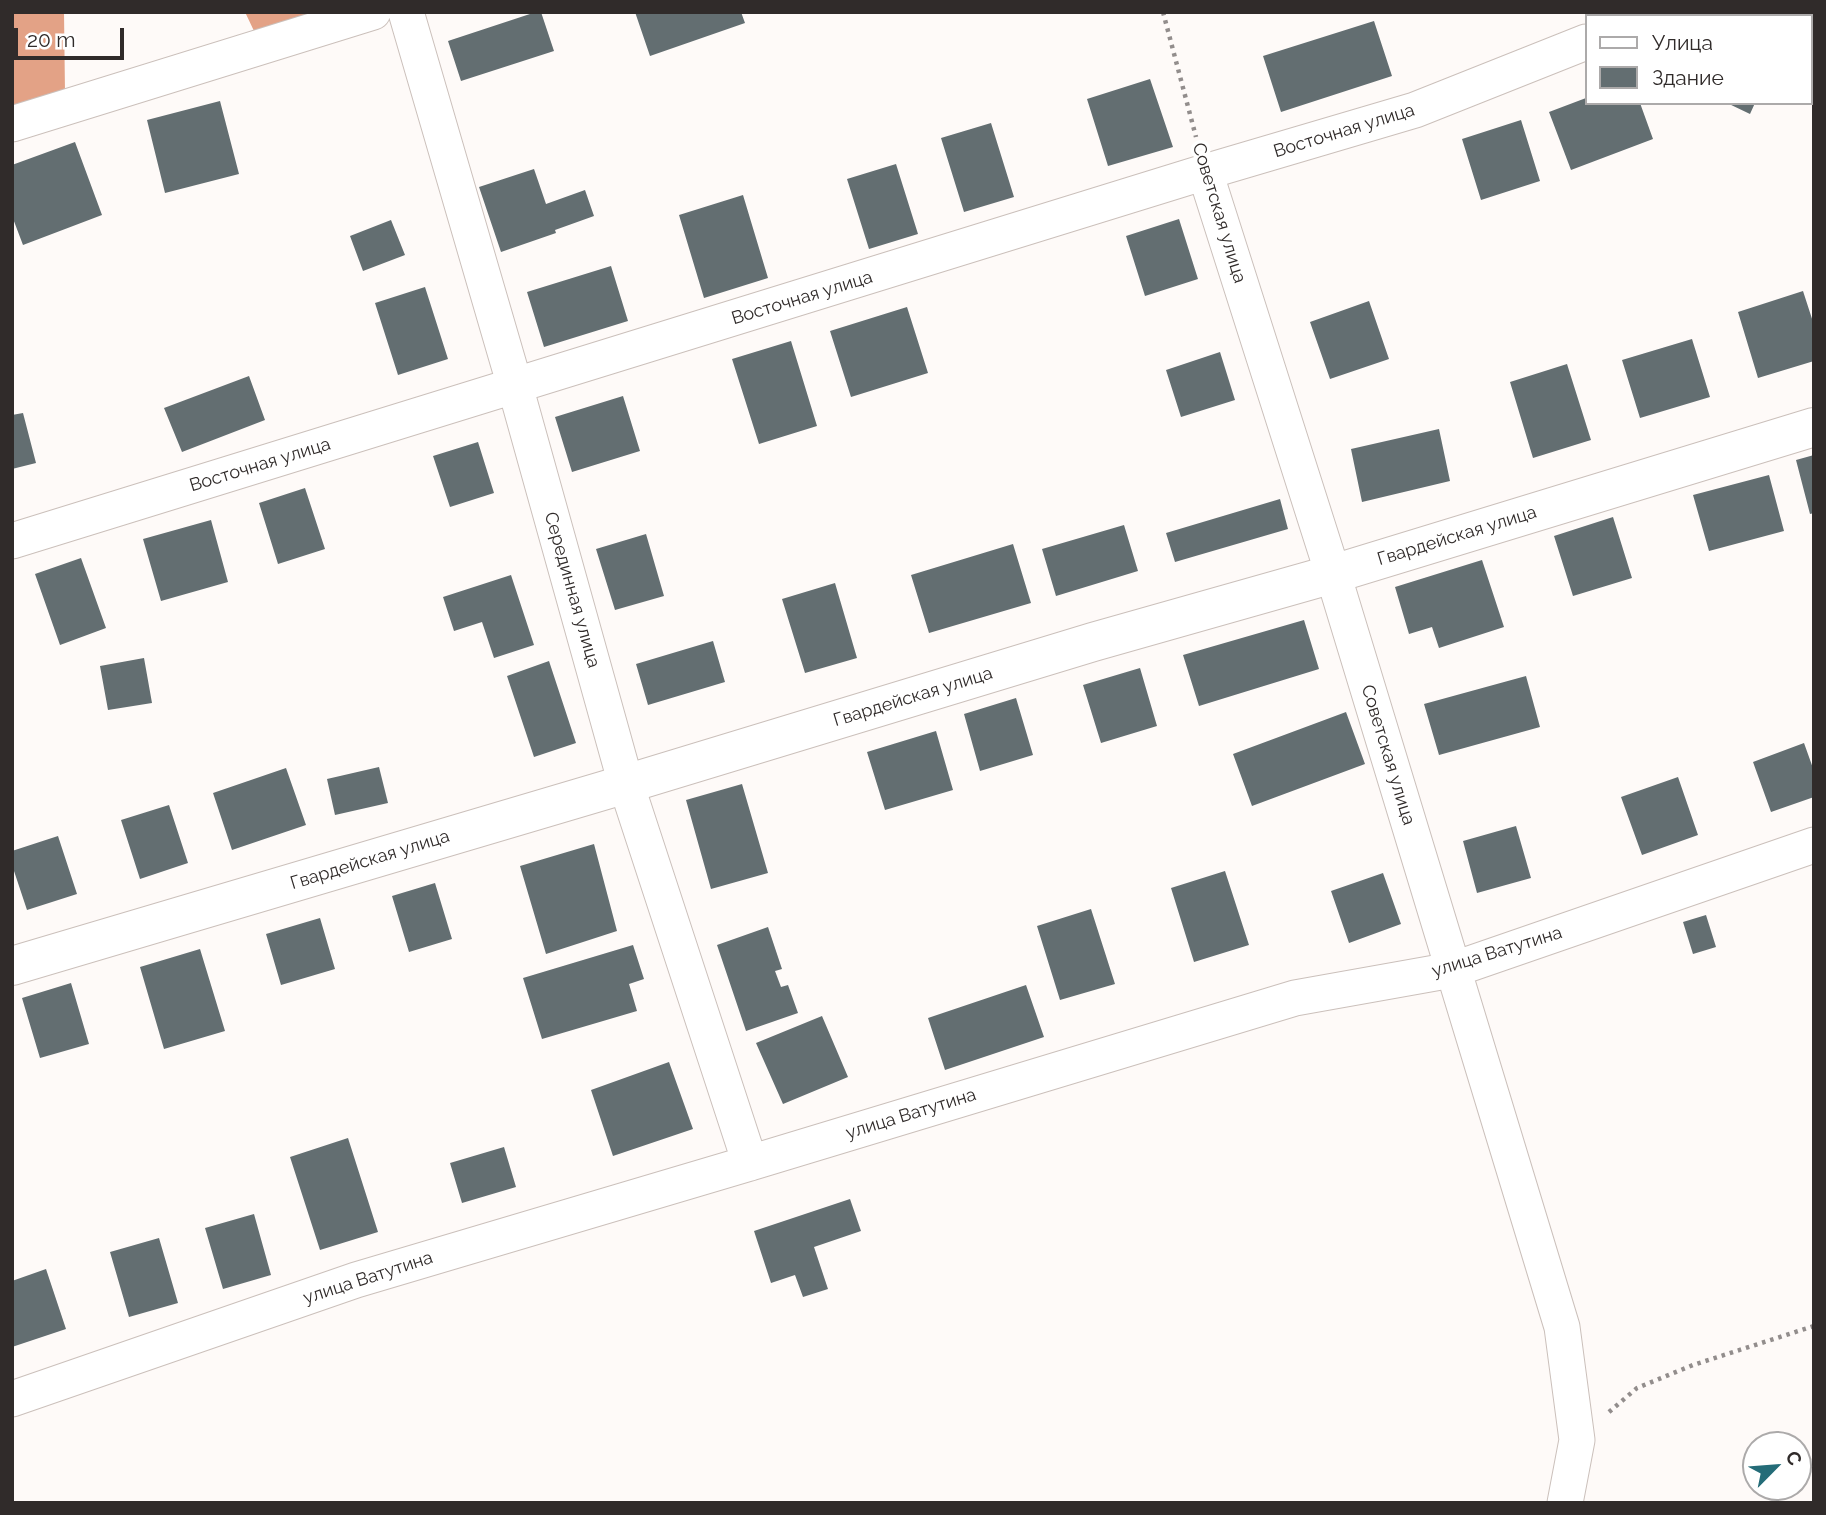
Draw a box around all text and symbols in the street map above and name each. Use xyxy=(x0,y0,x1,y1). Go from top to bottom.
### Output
scale bar xyxy=(18,14,128,58)
legend xyxy=(1584,14,1812,105)
text: 20 m xyxy=(27,27,75,52)
text: Улица xyxy=(1652,30,1713,55)
text: Здание xyxy=(1652,65,1724,90)
street label: Восточная улица xyxy=(1271,99,1417,163)
street label: Советская улица xyxy=(1187,140,1251,286)
street label: Восточная улица xyxy=(729,266,875,330)
street label: Восточная улица xyxy=(187,433,333,497)
street label: Гвардейская улица xyxy=(1375,501,1539,571)
street label: Серединная улица xyxy=(539,509,605,671)
street label: Гвардейская улица xyxy=(831,662,995,732)
street label: Советская улица xyxy=(1356,682,1420,828)
street label: Гвардейская улица xyxy=(288,825,452,895)
street label: улица Ватутина xyxy=(1429,922,1565,982)
street label: улица Ватутина xyxy=(843,1084,979,1144)
street label: улица Ватутина xyxy=(300,1247,436,1309)
north arrow xyxy=(1742,1431,1812,1501)
text: С xyxy=(1781,1447,1807,1469)

